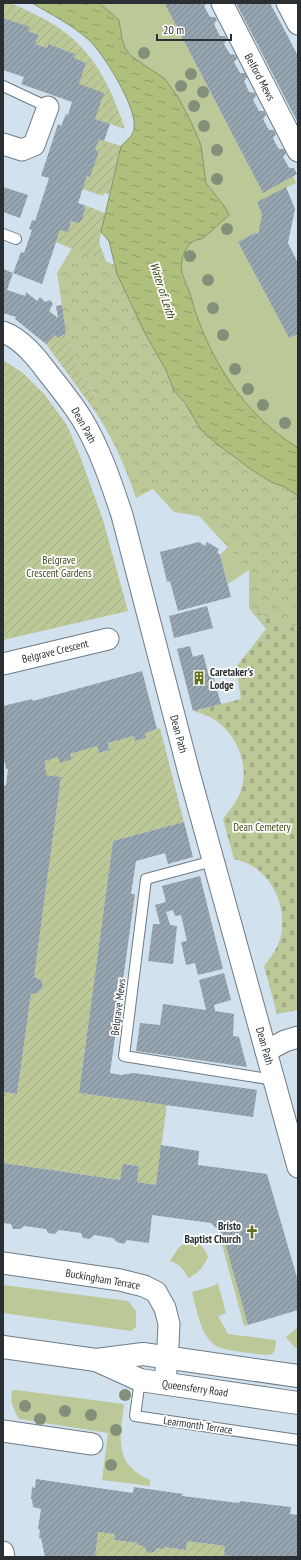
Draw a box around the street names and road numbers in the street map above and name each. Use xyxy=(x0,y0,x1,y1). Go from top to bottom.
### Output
street label: Belford Mews xyxy=(242,51,278,103)
street label: Dean Path xyxy=(68,405,100,446)
street label: Belgrave Crescent xyxy=(20,636,90,666)
street label: Dean Path xyxy=(167,713,191,755)
street label: Belgrave Mews xyxy=(108,977,128,1036)
street label: Dean Path xyxy=(253,1025,277,1067)
street label: Buckingham Terrace xyxy=(65,1266,142,1293)
street label: Queensferry Road xyxy=(161,1376,229,1400)
street label: Learmonth Terrace xyxy=(163,1413,234,1437)

